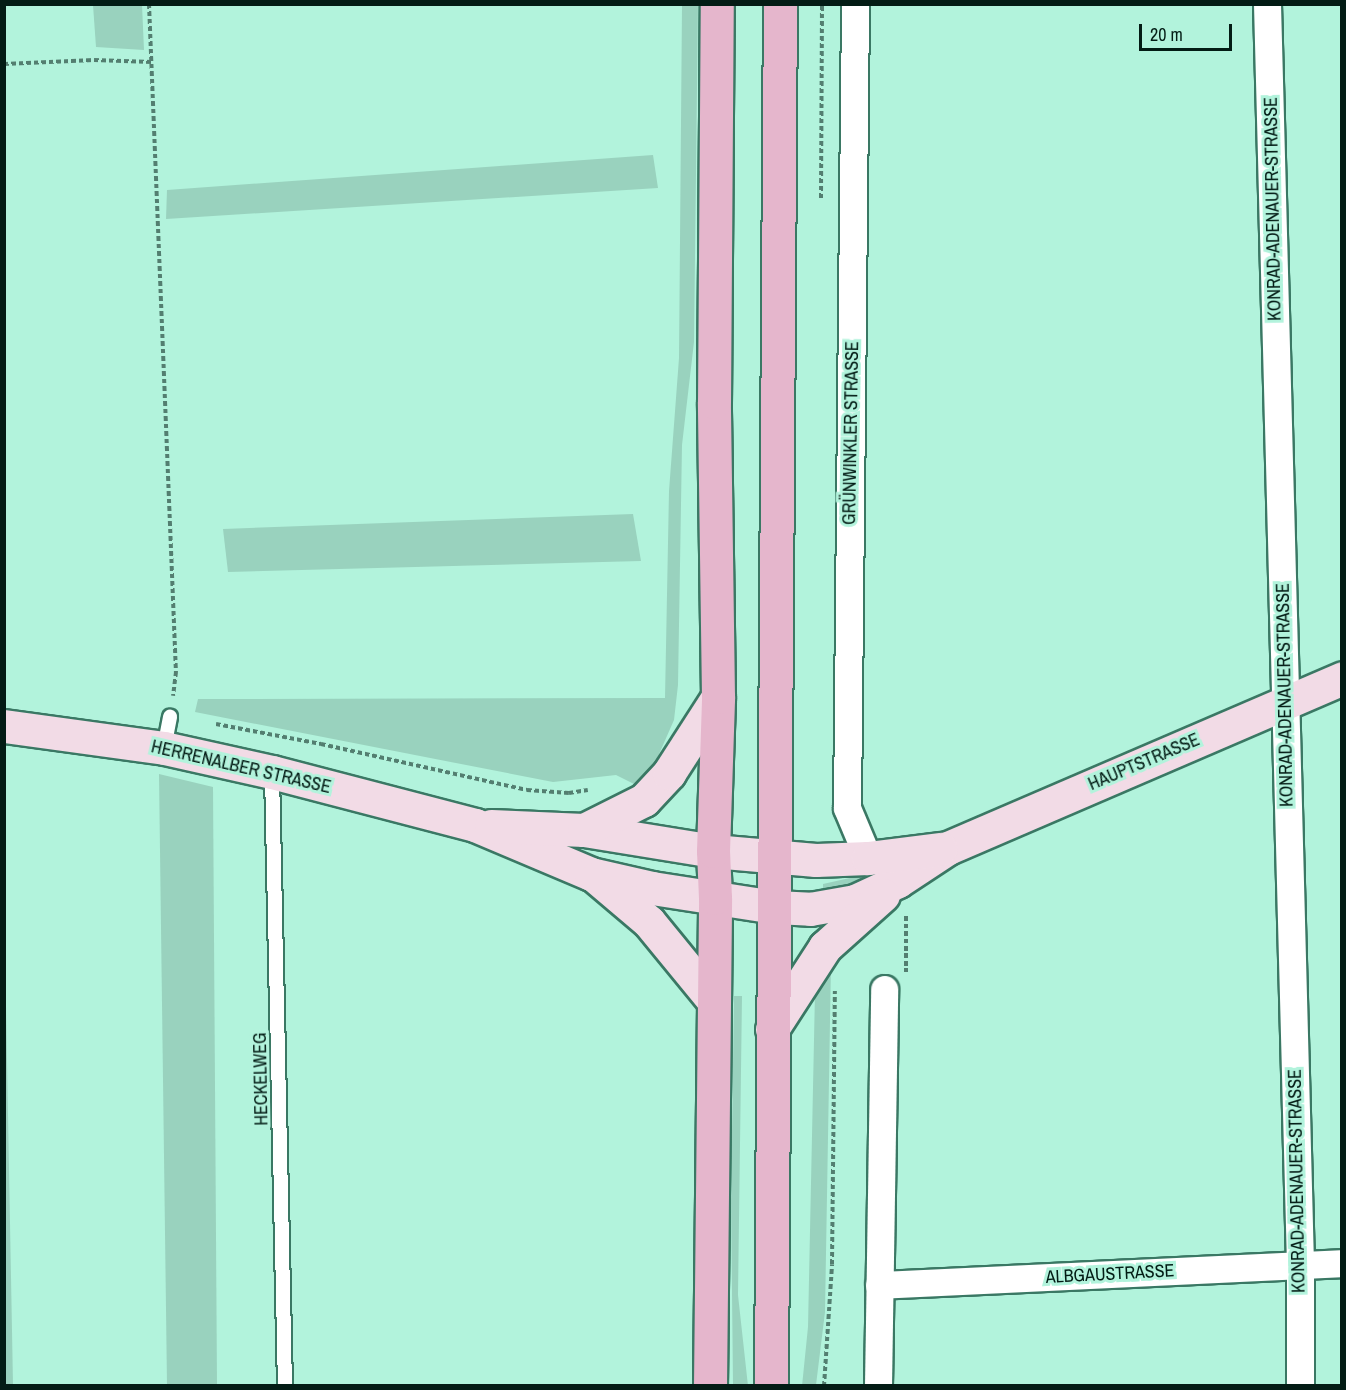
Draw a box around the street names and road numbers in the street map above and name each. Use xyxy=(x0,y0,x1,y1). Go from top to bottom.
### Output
street label: KONRAD-ADENAUER-STRASSE xyxy=(1260,97,1286,321)
street label: GRÜNWINKLER STRASSE xyxy=(839,341,863,525)
street label: KONRAD-ADENAUER-STRASSE xyxy=(1272,583,1298,807)
street label: HAUPTSTRASSE xyxy=(1085,729,1203,795)
street label: HERRENALBER STRASSE xyxy=(149,736,333,798)
street label: HECKELWEG xyxy=(249,1032,273,1126)
street label: KONRAD-ADENAUER-STRASSE xyxy=(1284,1069,1310,1293)
street label: ALBGAUSTRASSE xyxy=(1045,1260,1175,1288)

